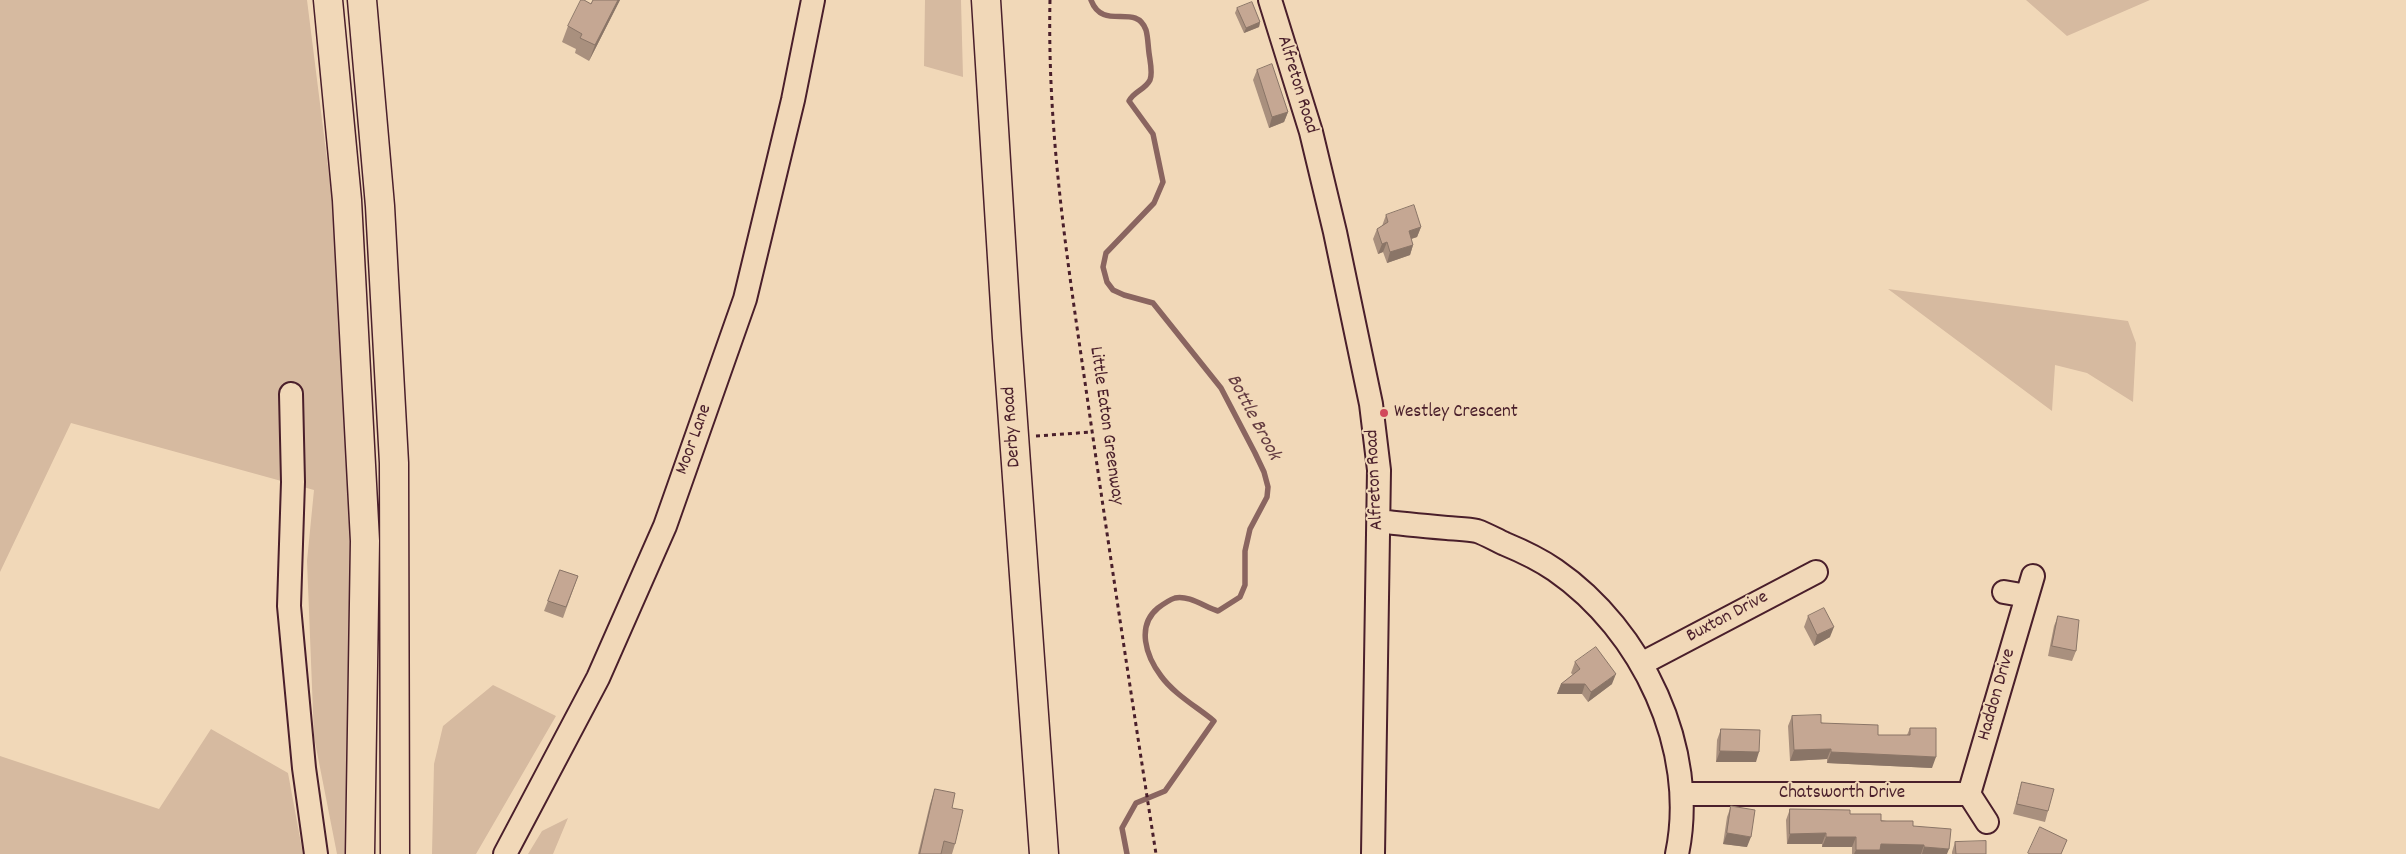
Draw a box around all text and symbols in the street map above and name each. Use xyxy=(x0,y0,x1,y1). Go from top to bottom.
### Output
street label: Alfreton Road xyxy=(1270,33,1322,137)
street label: Little Eaton Greenway xyxy=(1083,345,1127,507)
water label: Bottle Brook xyxy=(1219,371,1285,465)
street label: Derby Road xyxy=(999,386,1027,468)
street label: Moor Lane xyxy=(672,402,718,478)
place label: Westley Crescent xyxy=(1394,402,1518,424)
marker: Westley Crescent xyxy=(1378,407,1390,419)
street label: Alfreton Road xyxy=(1362,429,1390,531)
street label: Buxton Drive xyxy=(1683,587,1773,649)
street label: Haddon Drive xyxy=(1974,646,2022,744)
street label: Chatsworth Drive xyxy=(1779,783,1905,805)

